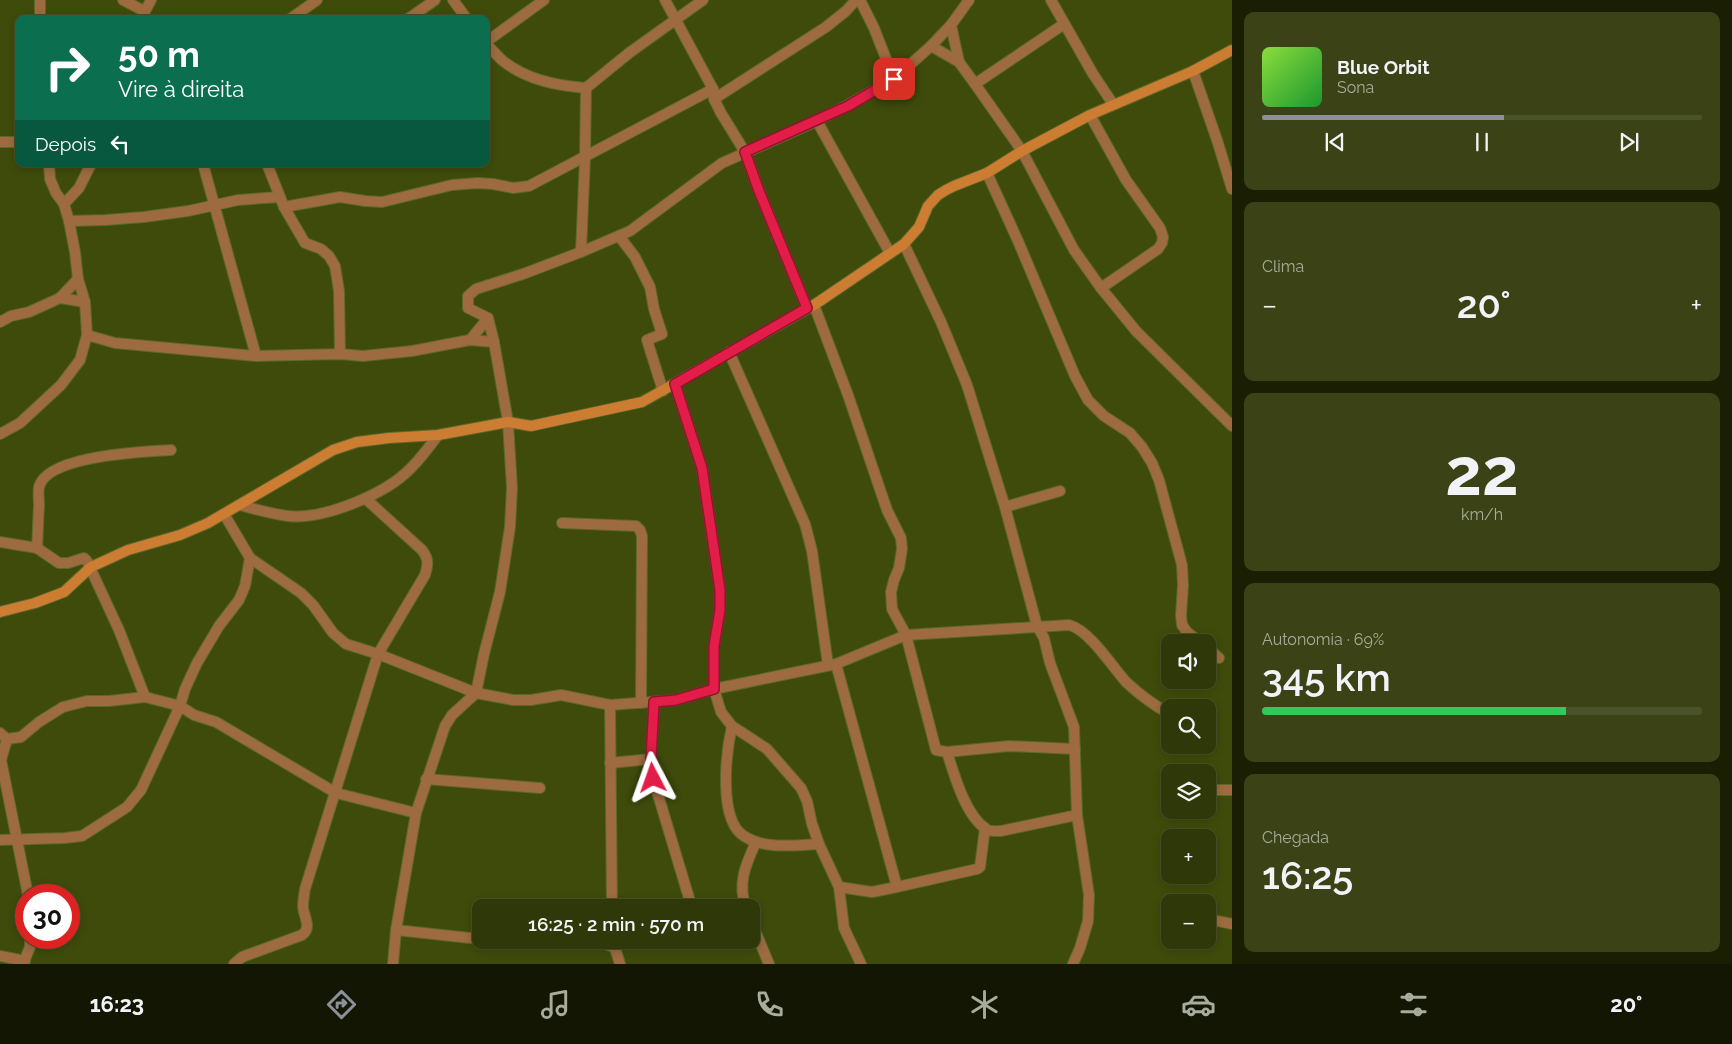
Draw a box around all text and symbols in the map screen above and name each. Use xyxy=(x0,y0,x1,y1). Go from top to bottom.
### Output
text: 50 m xyxy=(118,34,200,75)
icon: right xyxy=(35,35,100,100)
text: Blue Orbit xyxy=(1337,56,1429,78)
pin xyxy=(873,58,915,100)
icon: arrive xyxy=(880,65,908,93)
text: Vire à direita xyxy=(118,76,244,102)
text: Sona xyxy=(1337,78,1374,97)
icon: previous xyxy=(1321,128,1349,156)
icon: pause xyxy=(1468,128,1496,156)
icon: next xyxy=(1615,128,1643,156)
icon: left xyxy=(106,130,134,158)
text: Depois xyxy=(35,133,96,155)
text: Clima xyxy=(1262,257,1304,276)
text: 20° xyxy=(1457,282,1511,327)
text: − xyxy=(1262,289,1277,322)
text: + xyxy=(1690,289,1702,322)
text: 22 xyxy=(1445,434,1519,510)
text: km/h xyxy=(1461,505,1503,524)
text: Autonomia · 69% xyxy=(1262,630,1384,649)
map controls xyxy=(1161,634,1216,949)
button: sound xyxy=(1161,634,1216,689)
text: 345 km xyxy=(1262,655,1391,700)
button: search xyxy=(1161,699,1216,754)
position arrow xyxy=(626,751,678,803)
button: layers xyxy=(1161,764,1216,819)
text: Chegada xyxy=(1262,828,1329,847)
button: + xyxy=(1161,829,1216,884)
text: 16:25 xyxy=(1262,853,1353,898)
speed limit sign: 30 xyxy=(15,884,80,949)
button: − xyxy=(1161,894,1216,949)
text: 16:25 · 2 min · 570 m xyxy=(528,913,704,935)
icon: directions xyxy=(324,987,359,1022)
icon: music xyxy=(538,987,573,1022)
icon: phone xyxy=(752,987,787,1022)
icon: climate xyxy=(967,987,1002,1022)
icon: car xyxy=(1181,987,1216,1022)
icon: filters xyxy=(1396,987,1431,1022)
text: 16:23 xyxy=(90,991,144,1017)
text: 20° xyxy=(1610,991,1642,1017)

